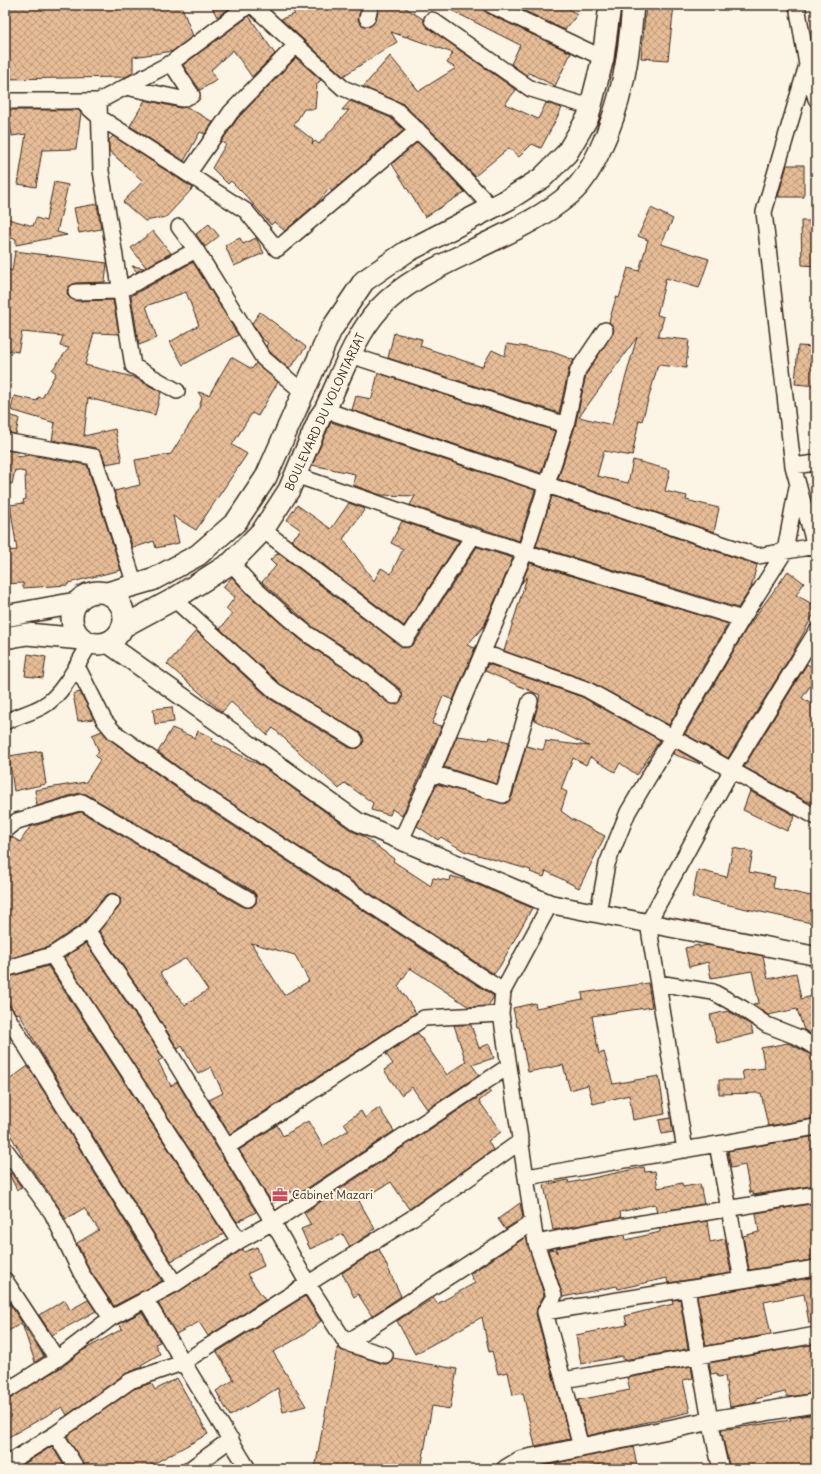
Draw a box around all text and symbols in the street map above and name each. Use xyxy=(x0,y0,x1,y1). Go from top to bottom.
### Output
street label: BOULEVARD DU VOLONTARIAT xyxy=(281,330,368,493)
office icon: Cabinet Mazari xyxy=(271,1186,289,1204)
place label: Cabinet Mazari xyxy=(292,1187,373,1202)

